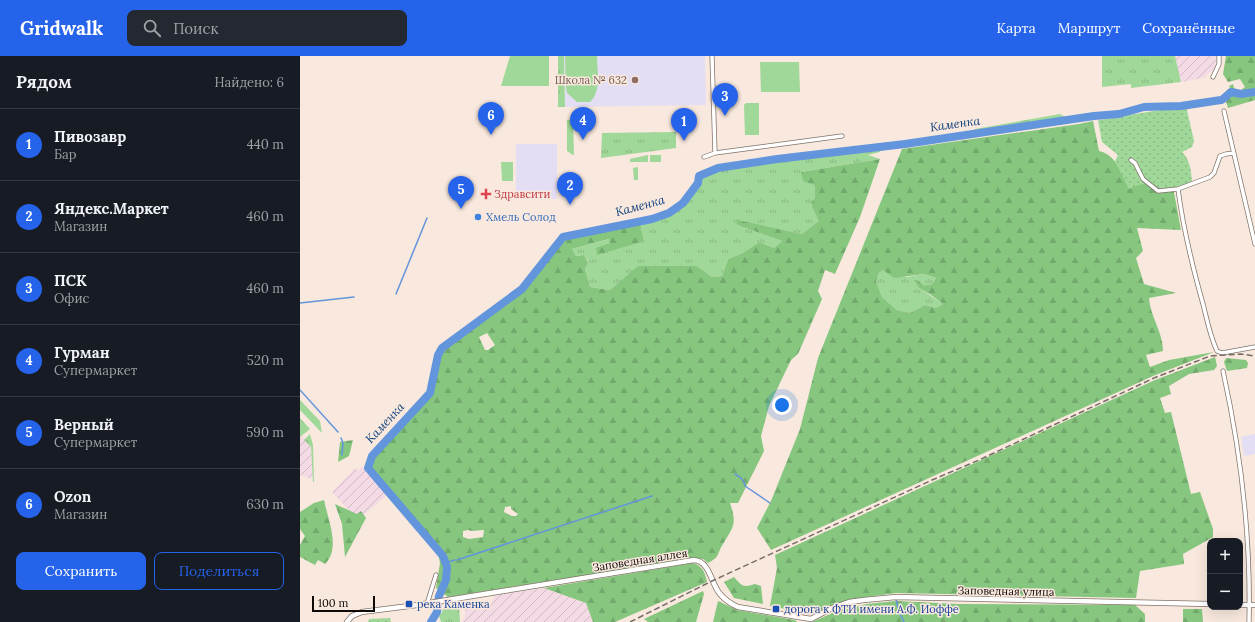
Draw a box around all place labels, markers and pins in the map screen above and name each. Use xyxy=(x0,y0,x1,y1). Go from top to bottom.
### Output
place label: Школа № 632 xyxy=(555,73,627,87)
marker: Школа № 632 xyxy=(630,75,640,85)
pin: 3 xyxy=(712,83,738,116)
pin: 6 xyxy=(478,102,504,135)
pin: 4 xyxy=(570,107,596,140)
pin: 1 xyxy=(671,108,697,141)
pin: 2 xyxy=(557,172,583,205)
pin: 5 xyxy=(448,176,474,209)
place label: Здравсити xyxy=(494,187,550,201)
marker: Здравсити xyxy=(481,189,491,199)
place label: Хмель Солод xyxy=(486,210,556,224)
marker: Хмель Солод xyxy=(473,212,483,222)
place label: река Каменка xyxy=(417,597,490,611)
marker: река Каменка xyxy=(404,599,414,609)
place label: дорога к ФТИ имени А.Ф. Иоффе xyxy=(784,602,959,616)
marker: дорога к ФТИ имени А.Ф. Иоффе xyxy=(771,604,781,614)

